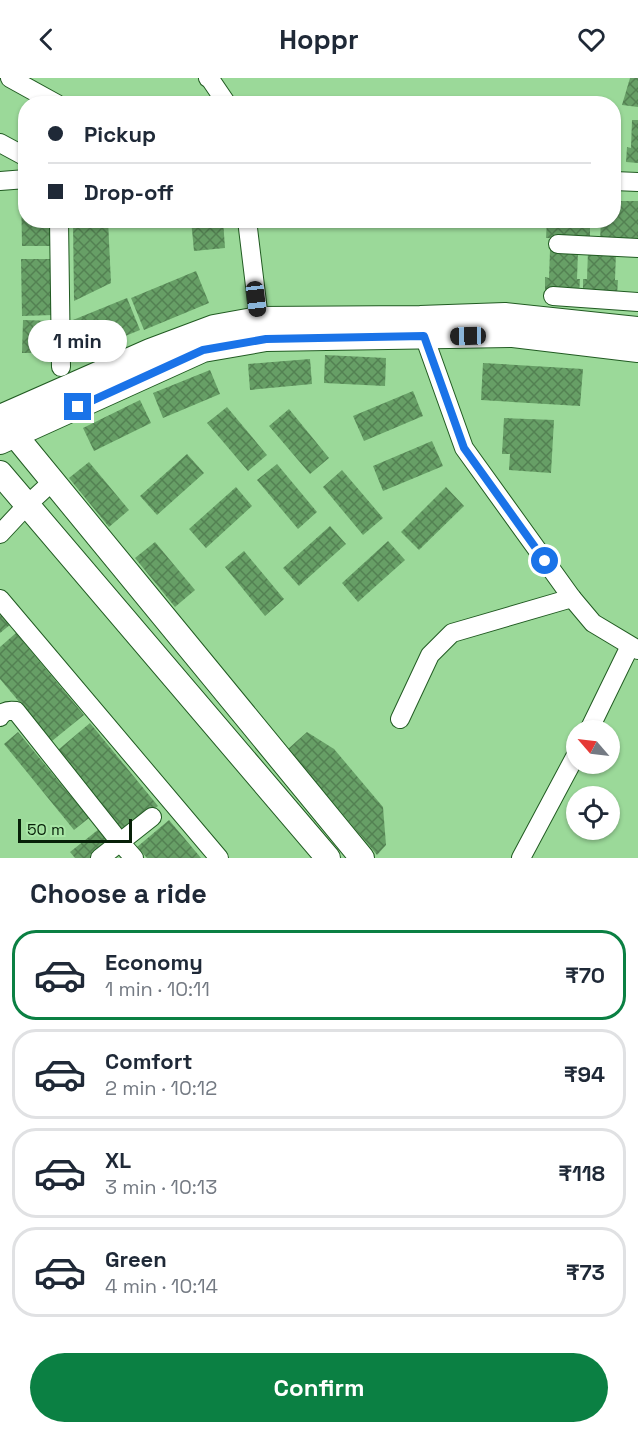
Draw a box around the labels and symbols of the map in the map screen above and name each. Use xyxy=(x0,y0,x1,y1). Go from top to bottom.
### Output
car xyxy=(245,280,267,318)
callout: 1 min xyxy=(28,320,128,362)
car xyxy=(450,327,486,345)
route end xyxy=(64,393,91,420)
route start xyxy=(531,547,558,574)
north arrow xyxy=(566,720,620,774)
scale bar xyxy=(18,816,132,844)

